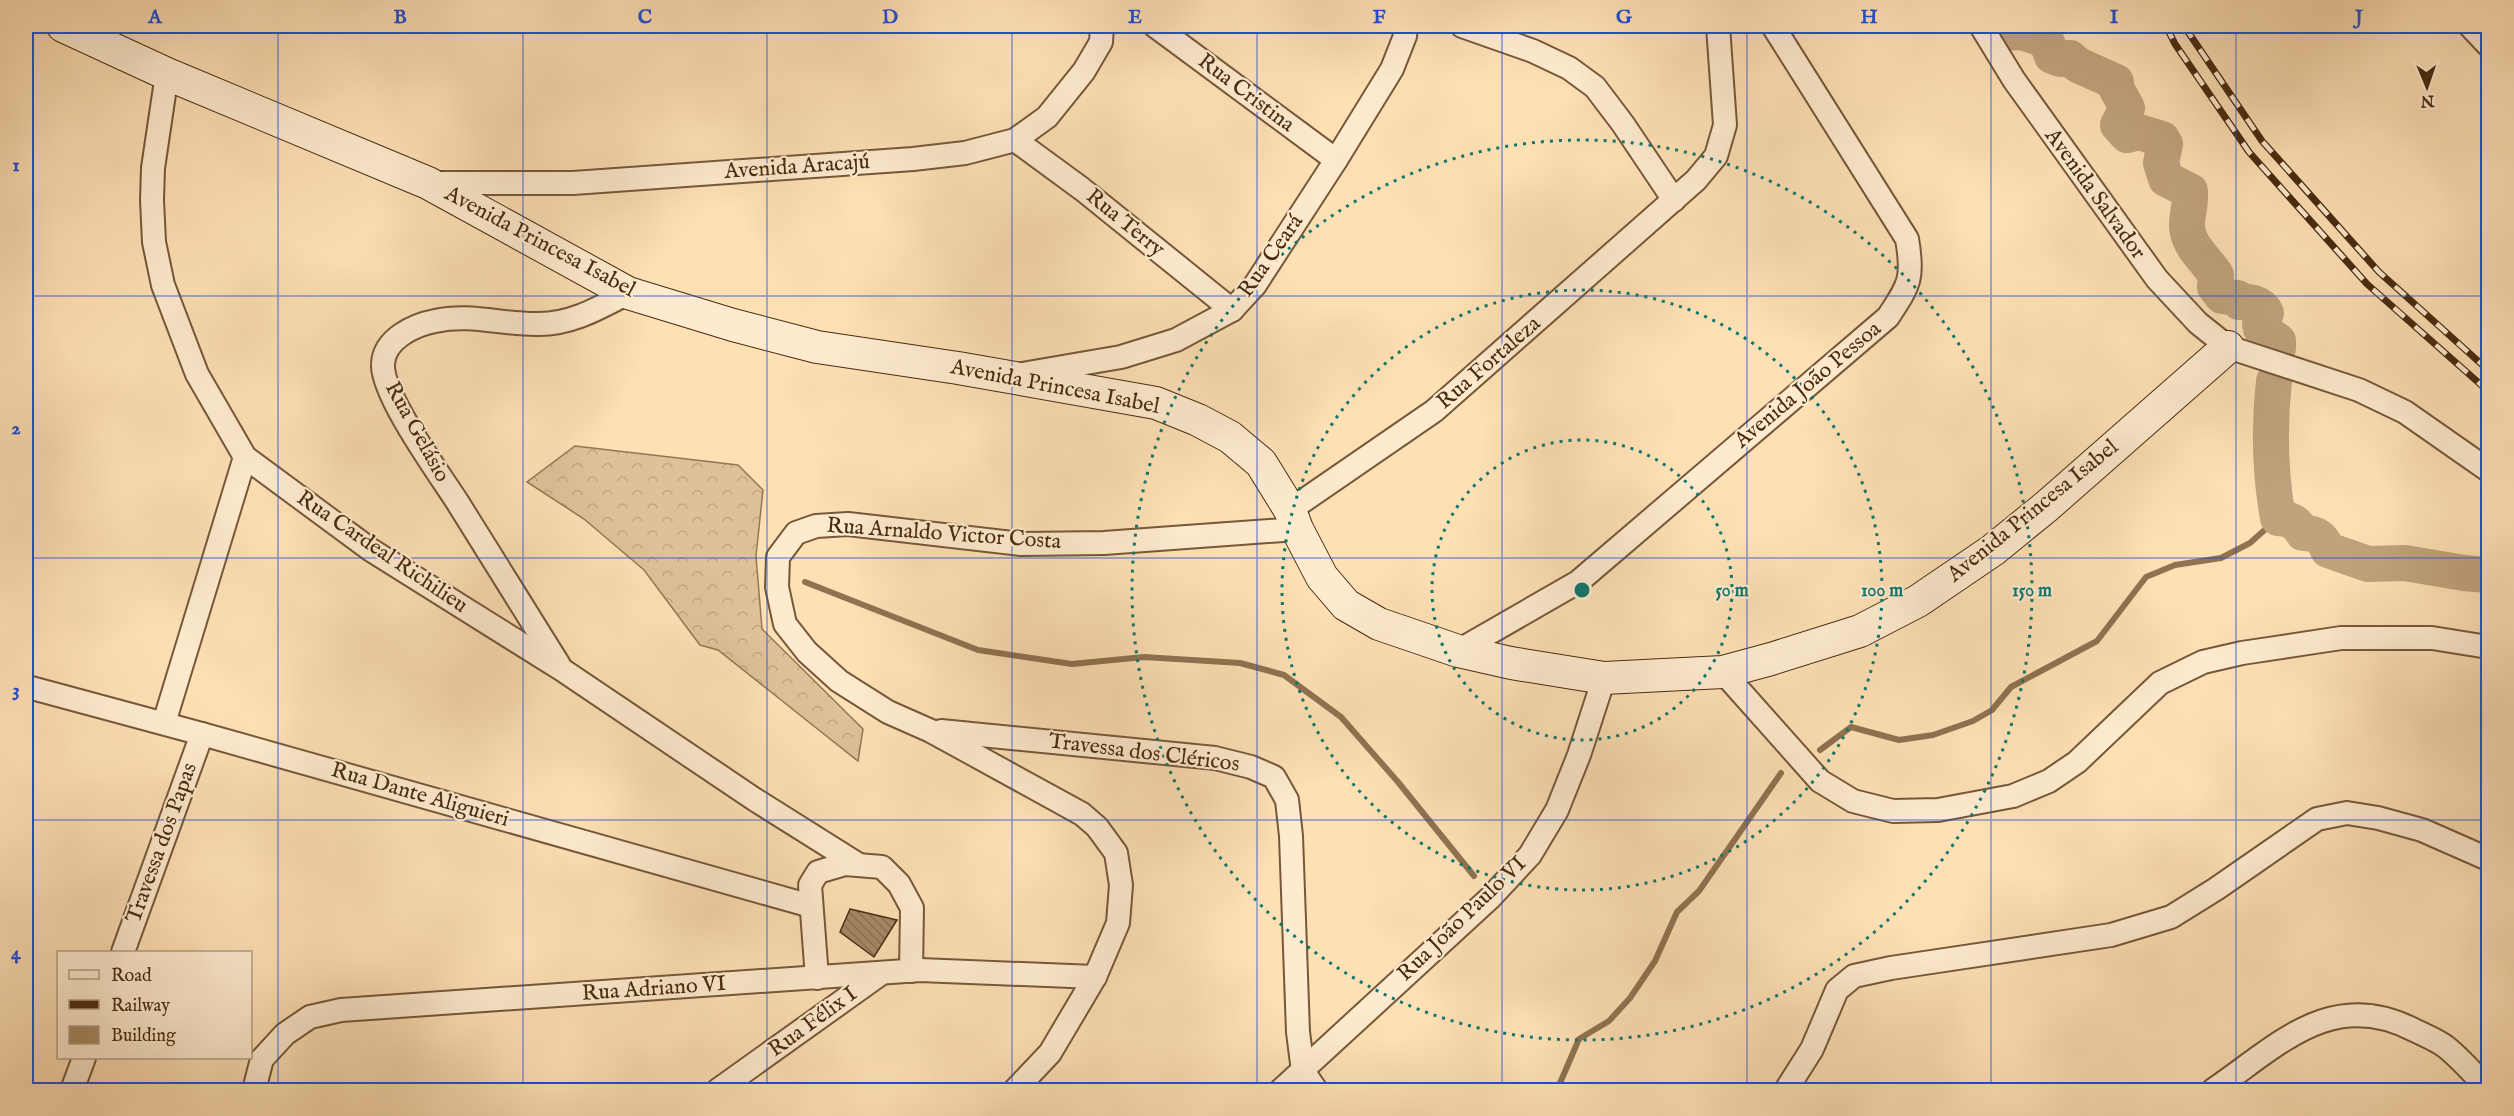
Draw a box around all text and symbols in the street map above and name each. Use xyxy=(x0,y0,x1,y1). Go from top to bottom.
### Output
text: A xyxy=(147,5,163,30)
text: B xyxy=(393,5,407,30)
text: C xyxy=(638,5,652,30)
text: D xyxy=(882,5,898,30)
text: E xyxy=(1128,5,1142,30)
text: F xyxy=(1373,5,1386,30)
text: G xyxy=(1616,5,1633,30)
text: H xyxy=(1860,5,1878,30)
text: I xyxy=(2110,5,2119,30)
text: J xyxy=(2352,5,2364,30)
street label: Rua Cristina xyxy=(1192,47,1300,139)
north arrow xyxy=(2397,57,2457,117)
text: N xyxy=(2420,90,2436,110)
street label: Avenida Salvador xyxy=(2038,122,2152,265)
street label: Avenida Aracajú xyxy=(722,148,871,186)
text: 1 xyxy=(12,153,20,178)
street label: Avenida Princesa Isabel xyxy=(439,179,640,304)
street label: Rua Terry xyxy=(1080,183,1170,263)
street label: Rua Ceará xyxy=(1232,209,1310,303)
street label: Rua Fortaleza xyxy=(1431,310,1547,416)
street label: Avenida João Pessoa xyxy=(1728,315,1888,455)
street label: Avenida Princesa Isabel xyxy=(947,353,1162,421)
street label: Rua Gelásio xyxy=(378,377,456,487)
text: 2 xyxy=(11,416,21,441)
street label: Avenida Princesa Isabel xyxy=(1941,433,2124,589)
street label: Rua Cardeal Richilieu xyxy=(291,484,473,620)
street label: Rua Arnaldo Victor Costa xyxy=(826,512,1063,556)
centre of rings xyxy=(1572,580,1592,600)
text: 50 m xyxy=(1715,580,1749,603)
text: 100 m xyxy=(1861,580,1903,603)
text: 150 m xyxy=(2012,580,2052,603)
text: 3 xyxy=(12,678,20,703)
street label: Travessa dos Cléricos xyxy=(1047,727,1241,779)
street label: Rua Dante Aliguieri xyxy=(328,756,512,834)
street label: Travessa dos Papas xyxy=(120,759,204,927)
street label: Rua João Paulo VI xyxy=(1392,850,1532,988)
text: 4 xyxy=(11,941,22,966)
legend xyxy=(57,951,252,1059)
text: Road xyxy=(111,965,152,988)
street label: Rua Adriano VI xyxy=(581,970,727,1008)
street label: Rua Félix I xyxy=(763,980,863,1064)
text: Railway xyxy=(111,995,170,1018)
text: Building xyxy=(111,1025,176,1048)

